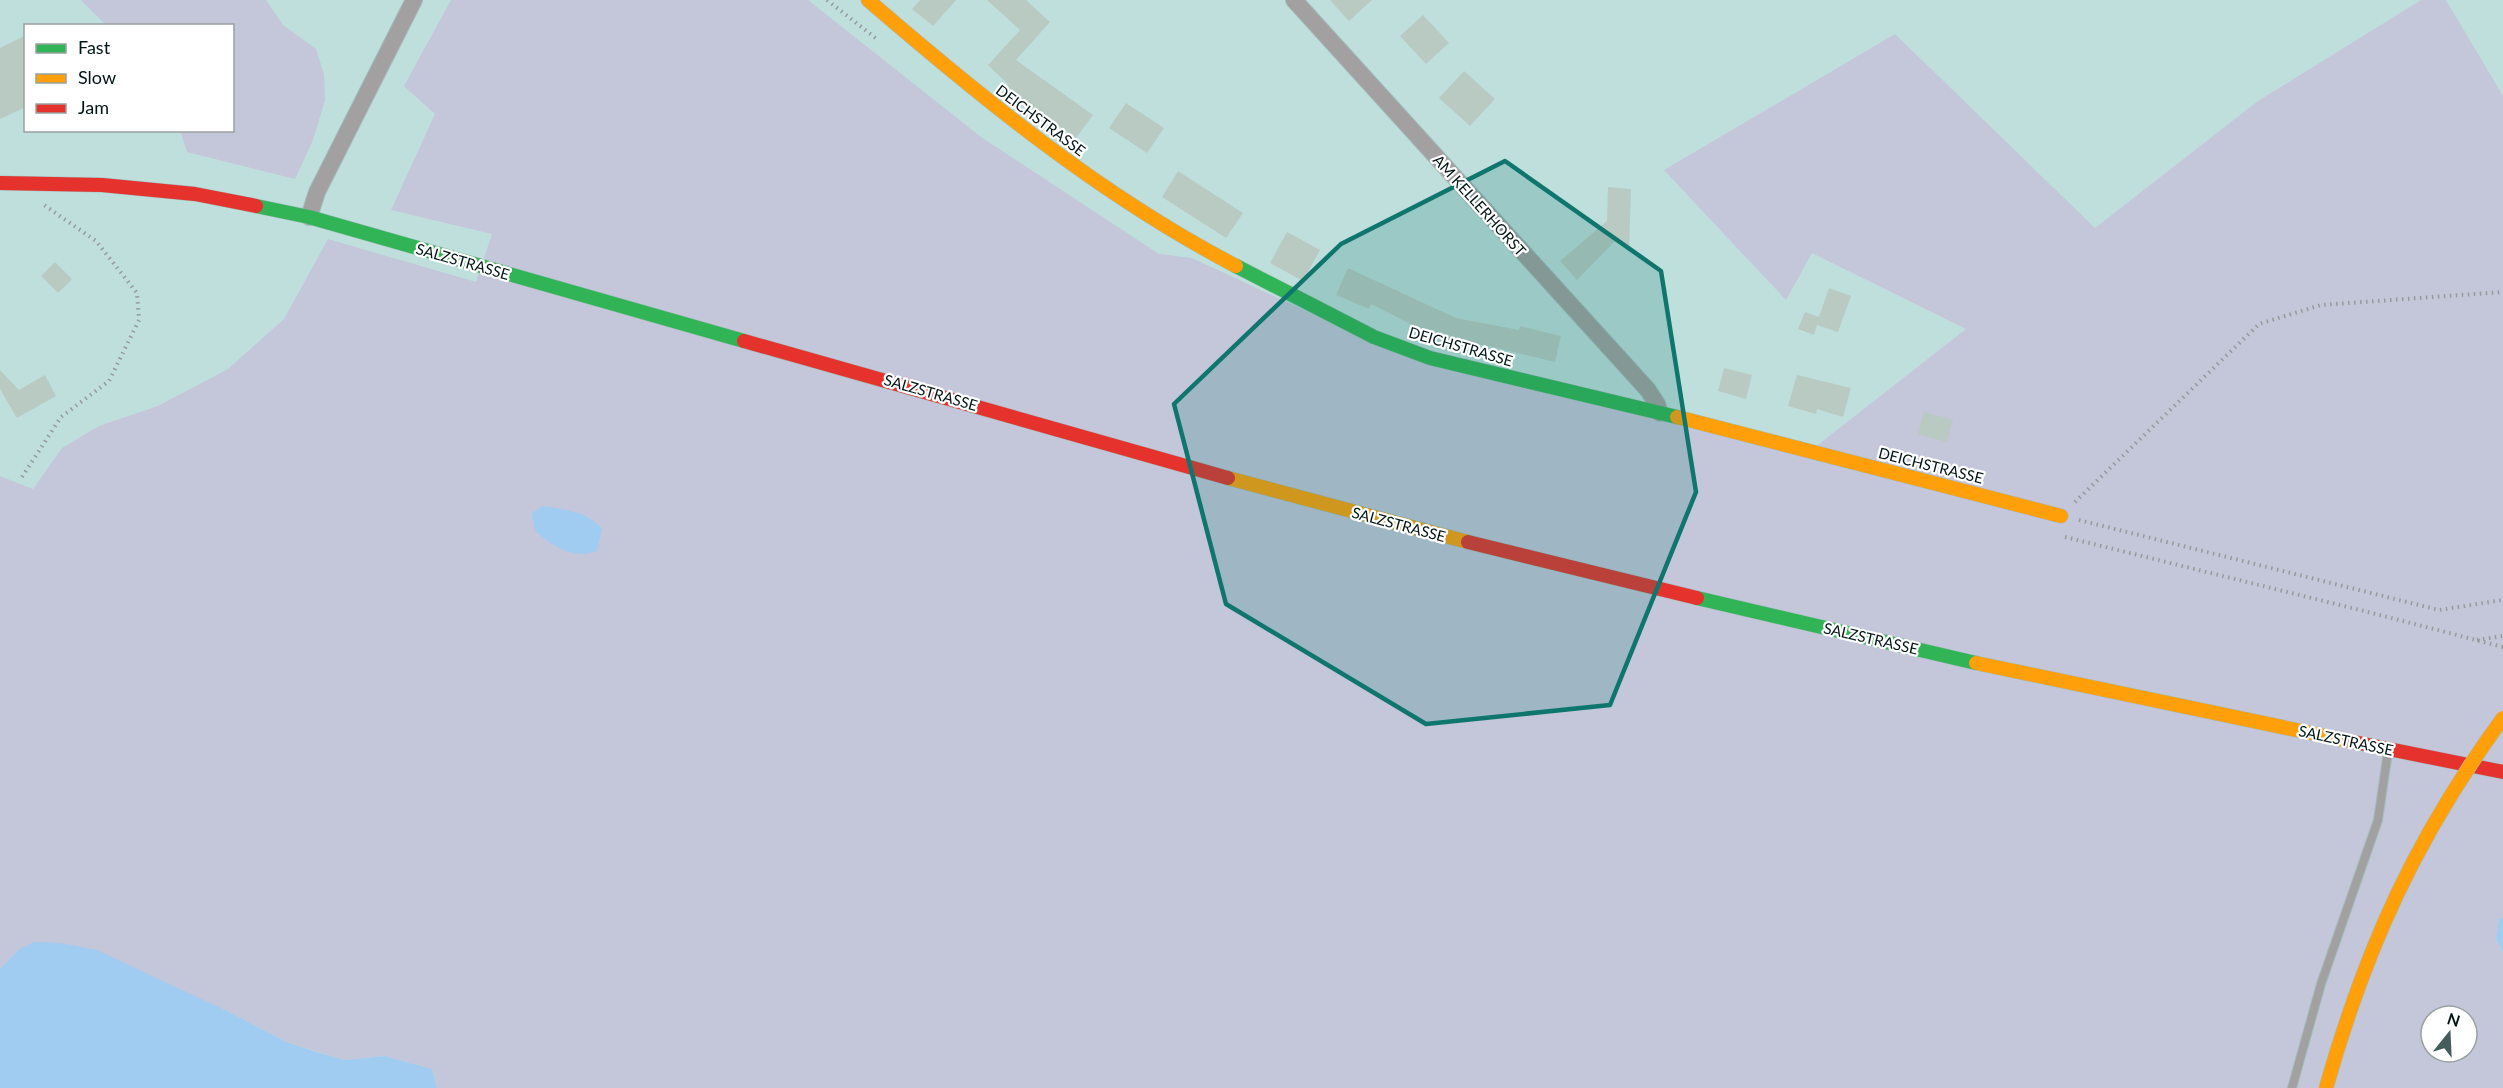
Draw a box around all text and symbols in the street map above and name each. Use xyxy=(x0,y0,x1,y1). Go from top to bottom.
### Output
legend xyxy=(24,24,234,132)
text: Fast xyxy=(78,36,111,58)
text: Slow xyxy=(78,66,116,88)
street label: DEICHSTRASSE xyxy=(993,81,1089,159)
text: Jam xyxy=(78,96,109,118)
street label: AM KELLERHORST xyxy=(1430,151,1530,259)
street label: SALZSTRASSE xyxy=(414,239,512,283)
street label: DEICHSTRASSE xyxy=(1407,323,1515,369)
street label: SALZSTRASSE xyxy=(882,370,980,414)
street label: DEICHSTRASSE xyxy=(1877,443,1985,487)
street label: SALZSTRASSE xyxy=(1350,503,1448,545)
street label: SALZSTRASSE xyxy=(1822,618,1920,658)
street label: SALZSTRASSE xyxy=(2297,721,2395,759)
north arrow xyxy=(2419,1004,2479,1064)
text: N xyxy=(2445,1008,2463,1030)

